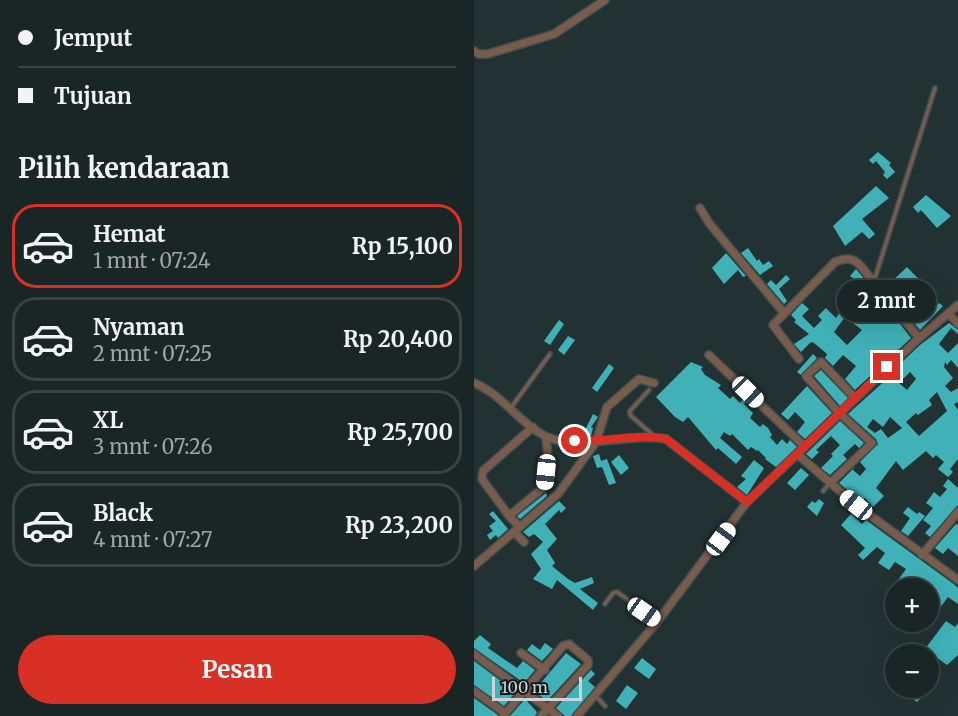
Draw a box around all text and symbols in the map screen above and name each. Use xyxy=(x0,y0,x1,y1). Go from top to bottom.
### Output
text: Jemput xyxy=(54,24,132,52)
text: Tujuan xyxy=(54,82,132,110)
text: Pilih kendaraan xyxy=(18,151,230,185)
icon: car xyxy=(21,219,75,273)
text: Hemat xyxy=(93,220,166,248)
text: Rp 15,100 xyxy=(352,232,453,260)
text: 1 mnt · 07:24 xyxy=(93,248,210,273)
callout: 2 mnt xyxy=(838,280,936,322)
text: 2 mnt xyxy=(857,288,916,313)
icon: car xyxy=(21,312,75,366)
text: Nyaman xyxy=(93,313,184,341)
text: Rp 20,400 xyxy=(343,325,453,353)
text: 2 mnt · 07:25 xyxy=(93,341,212,366)
route end xyxy=(873,353,900,380)
car xyxy=(729,373,767,411)
icon: car xyxy=(21,405,75,459)
text: XL xyxy=(93,406,123,434)
text: Rp 25,700 xyxy=(347,418,453,446)
route start xyxy=(561,427,588,454)
text: 3 mnt · 07:26 xyxy=(93,434,213,459)
car xyxy=(535,453,557,491)
car xyxy=(836,487,876,523)
icon: car xyxy=(21,498,75,552)
text: Black xyxy=(93,499,153,527)
text: Rp 23,200 xyxy=(345,511,453,539)
car xyxy=(703,519,739,559)
text: 4 mnt · 07:27 xyxy=(93,527,212,552)
map controls xyxy=(885,578,939,698)
button: + xyxy=(885,578,939,632)
car xyxy=(624,594,664,630)
button: Pesan xyxy=(18,635,456,704)
button: − xyxy=(885,644,939,698)
scale bar xyxy=(492,674,582,702)
text: 100 m xyxy=(501,677,548,697)

